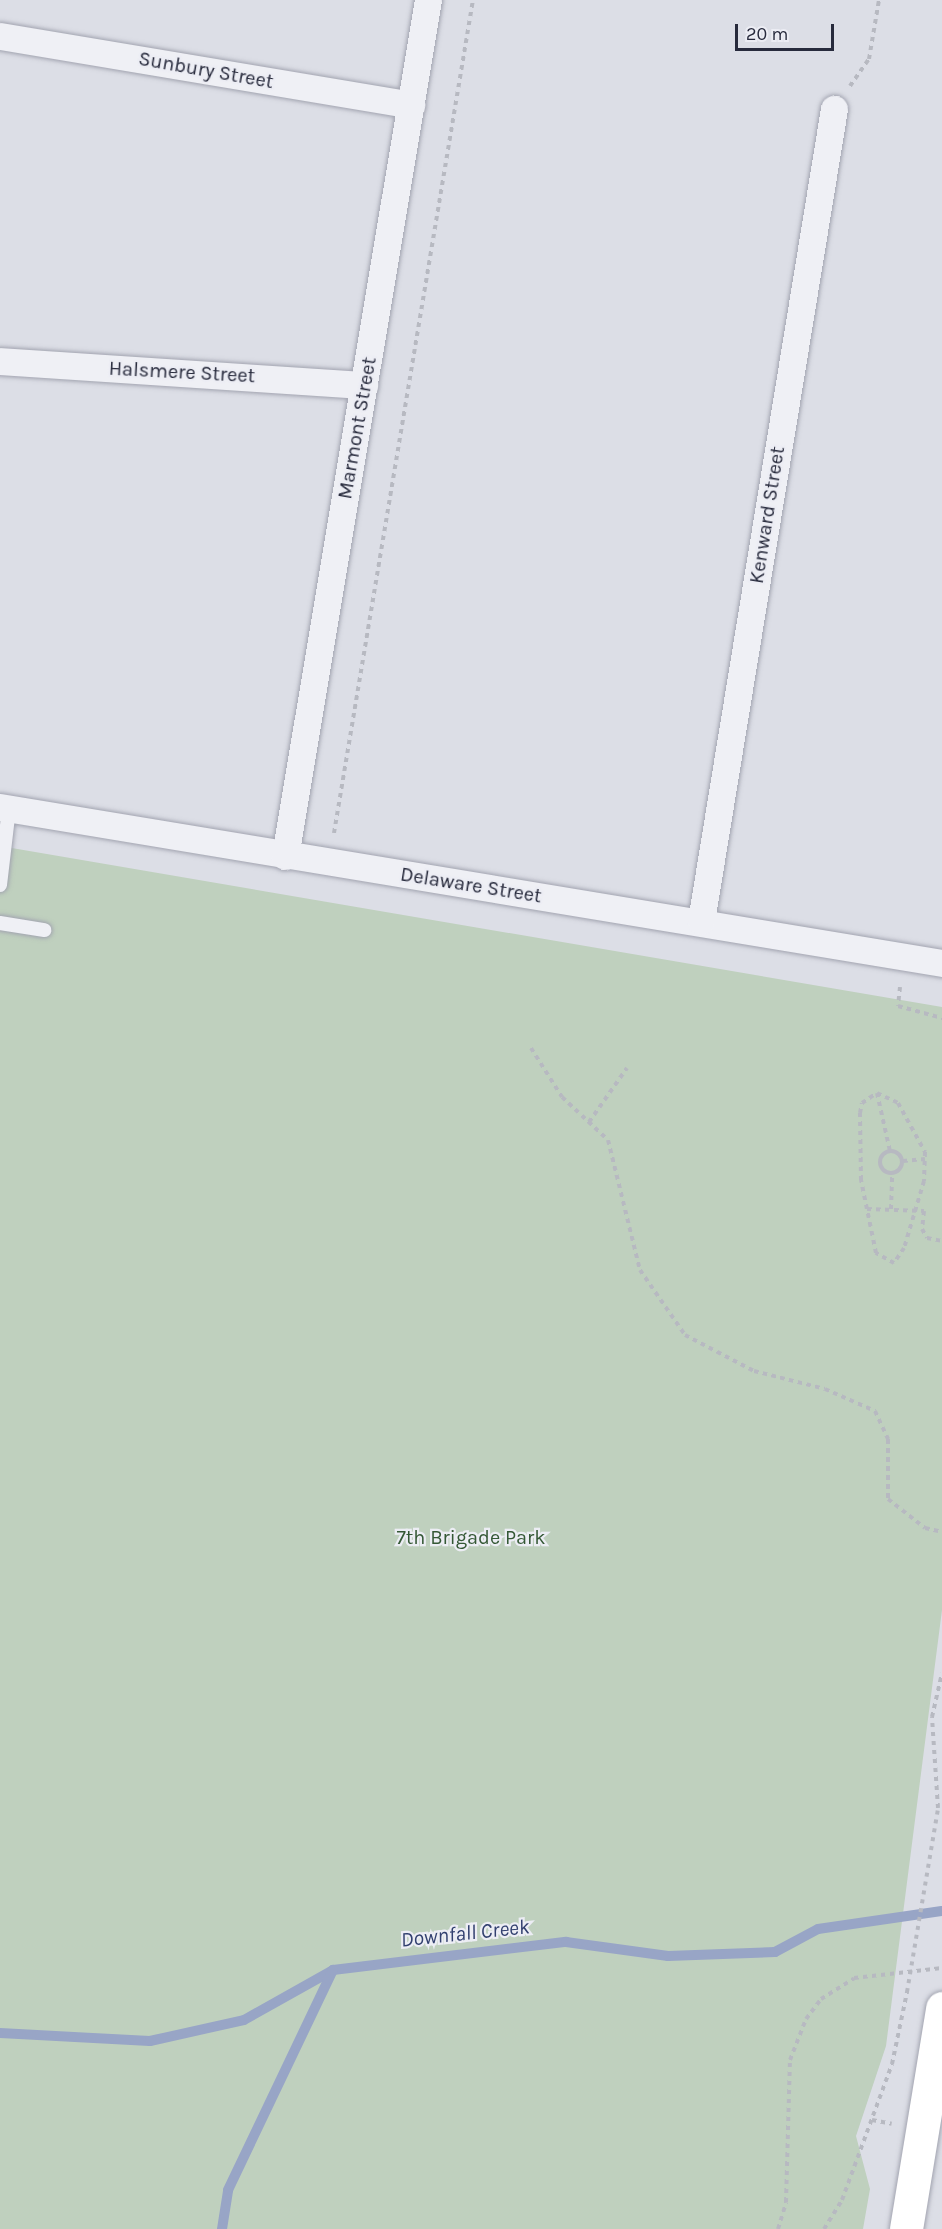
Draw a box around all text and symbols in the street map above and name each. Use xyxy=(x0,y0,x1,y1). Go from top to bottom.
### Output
scale bar xyxy=(738,12,837,50)
text: 20 m xyxy=(746,23,788,45)
street label: Sunbury Street xyxy=(137,46,275,94)
street label: Marmont Street xyxy=(333,355,381,501)
street label: Halsmere Street xyxy=(108,356,256,388)
street label: Kenward Street xyxy=(744,445,790,585)
street label: Delaware Street xyxy=(399,862,543,908)
park label: 7th Brigade Park xyxy=(396,1525,546,1549)
water label: Downfall Creek xyxy=(400,1914,530,1952)

